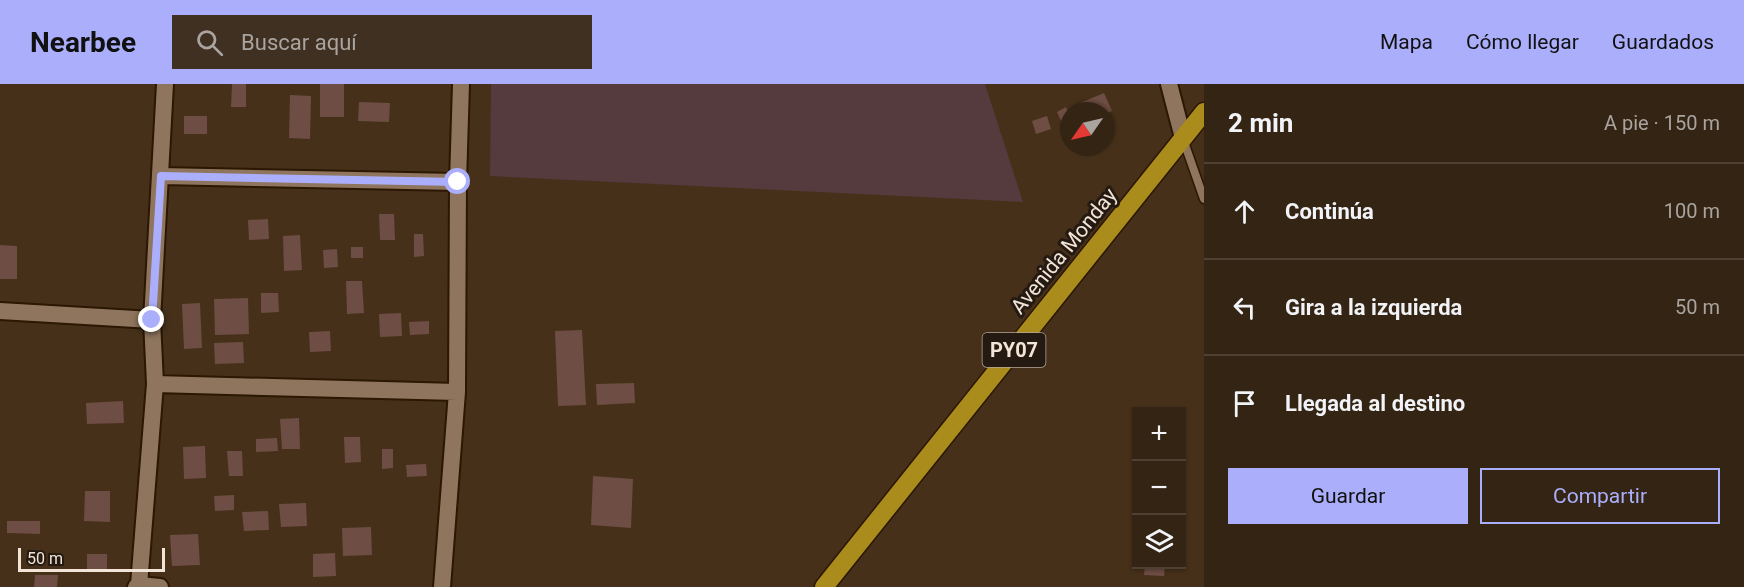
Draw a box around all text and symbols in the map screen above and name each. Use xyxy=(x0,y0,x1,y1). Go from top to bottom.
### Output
search box xyxy=(172,15,592,69)
text: Nearbee xyxy=(30,26,136,59)
icon: search xyxy=(193,26,226,59)
text: Buscar aquí xyxy=(241,30,357,55)
text: Mapa xyxy=(1380,30,1433,54)
text: Cómo llegar xyxy=(1466,30,1579,54)
text: Guardados xyxy=(1612,30,1714,54)
north arrow xyxy=(1060,102,1114,156)
text: 2 min xyxy=(1228,108,1293,138)
text: A pie · 150 m xyxy=(1604,111,1720,135)
route start xyxy=(444,168,470,194)
street label: Avenida Monday xyxy=(1006,183,1122,319)
icon: ahead xyxy=(1228,195,1261,228)
text: Continúa xyxy=(1285,199,1374,224)
text: 100 m xyxy=(1664,199,1720,223)
icon: left xyxy=(1228,291,1261,324)
text: Gira a la izquierda xyxy=(1285,295,1462,320)
text: 50 m xyxy=(1675,295,1720,319)
route end xyxy=(138,306,164,332)
road number: PY07 xyxy=(982,333,1046,367)
icon: arrive xyxy=(1228,387,1261,420)
text: Llegada al destino xyxy=(1285,391,1465,416)
map controls xyxy=(1132,407,1186,569)
button: + xyxy=(1132,407,1186,461)
button: − xyxy=(1132,461,1186,515)
button: Guardar xyxy=(1228,468,1468,524)
button: Compartir xyxy=(1480,468,1720,524)
button: layers xyxy=(1132,515,1186,569)
scale bar xyxy=(18,545,165,572)
text: 50 m xyxy=(27,549,63,568)

